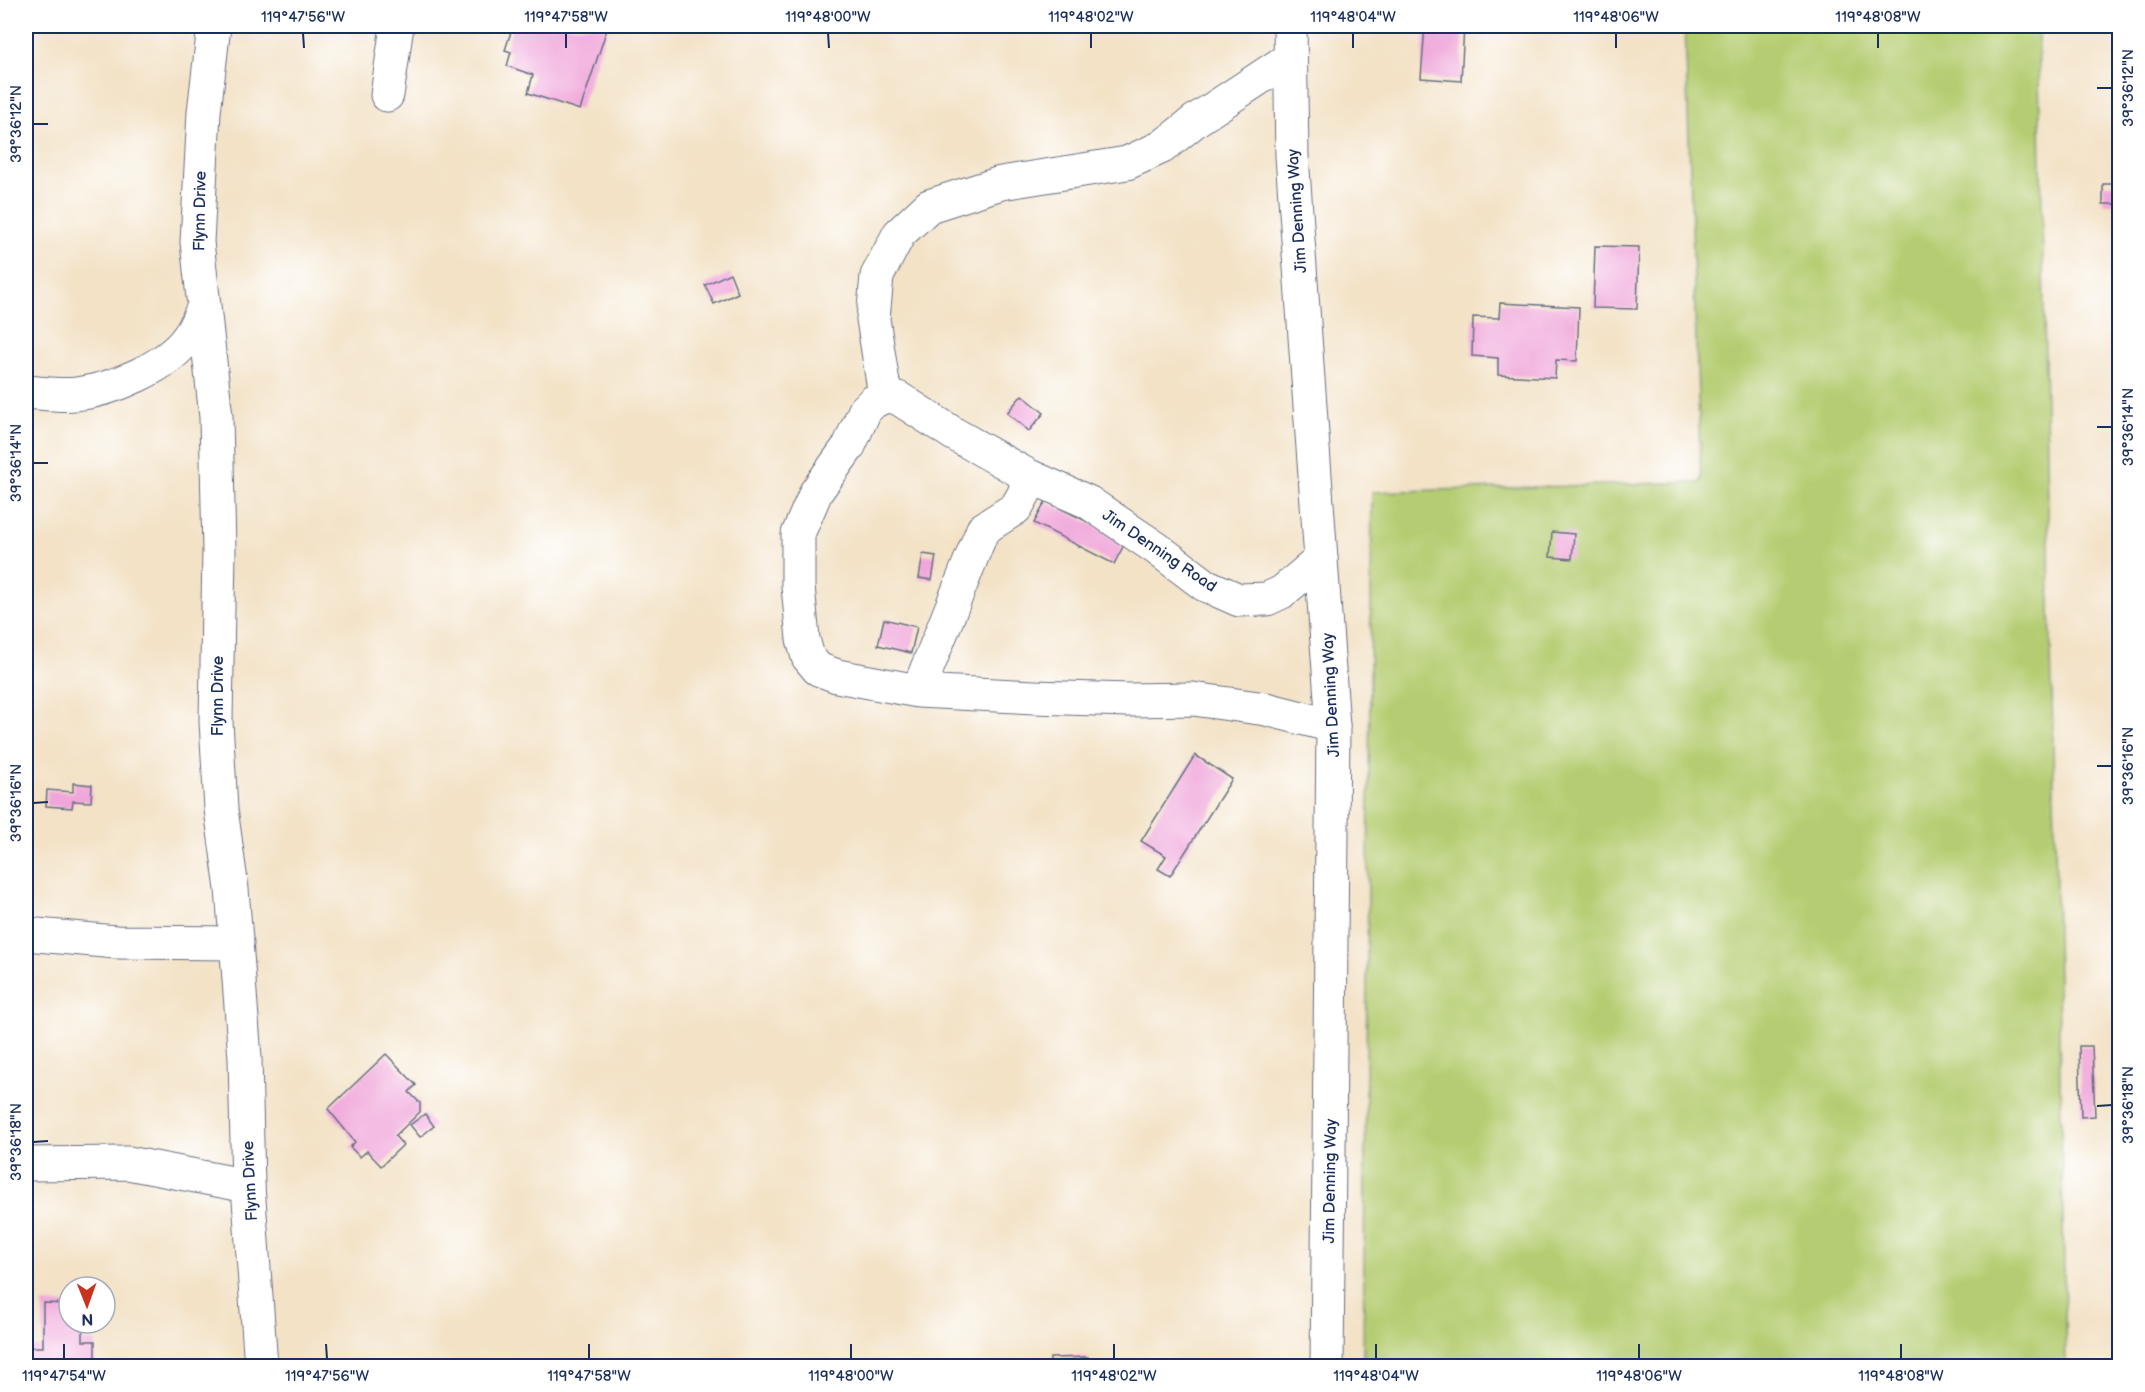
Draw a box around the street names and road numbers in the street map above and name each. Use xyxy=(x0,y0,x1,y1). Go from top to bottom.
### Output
street label: Jim Denning Way xyxy=(1284,147,1311,274)
street label: Flynn Drive xyxy=(190,170,211,251)
street label: Jim Denning Road xyxy=(1098,506,1220,597)
street label: Jim Denning Way xyxy=(1319,631,1344,758)
street label: Flynn Drive xyxy=(209,655,228,736)
street label: Jim Denning Way xyxy=(1320,1118,1341,1243)
street label: Flynn Drive xyxy=(239,1140,262,1222)

